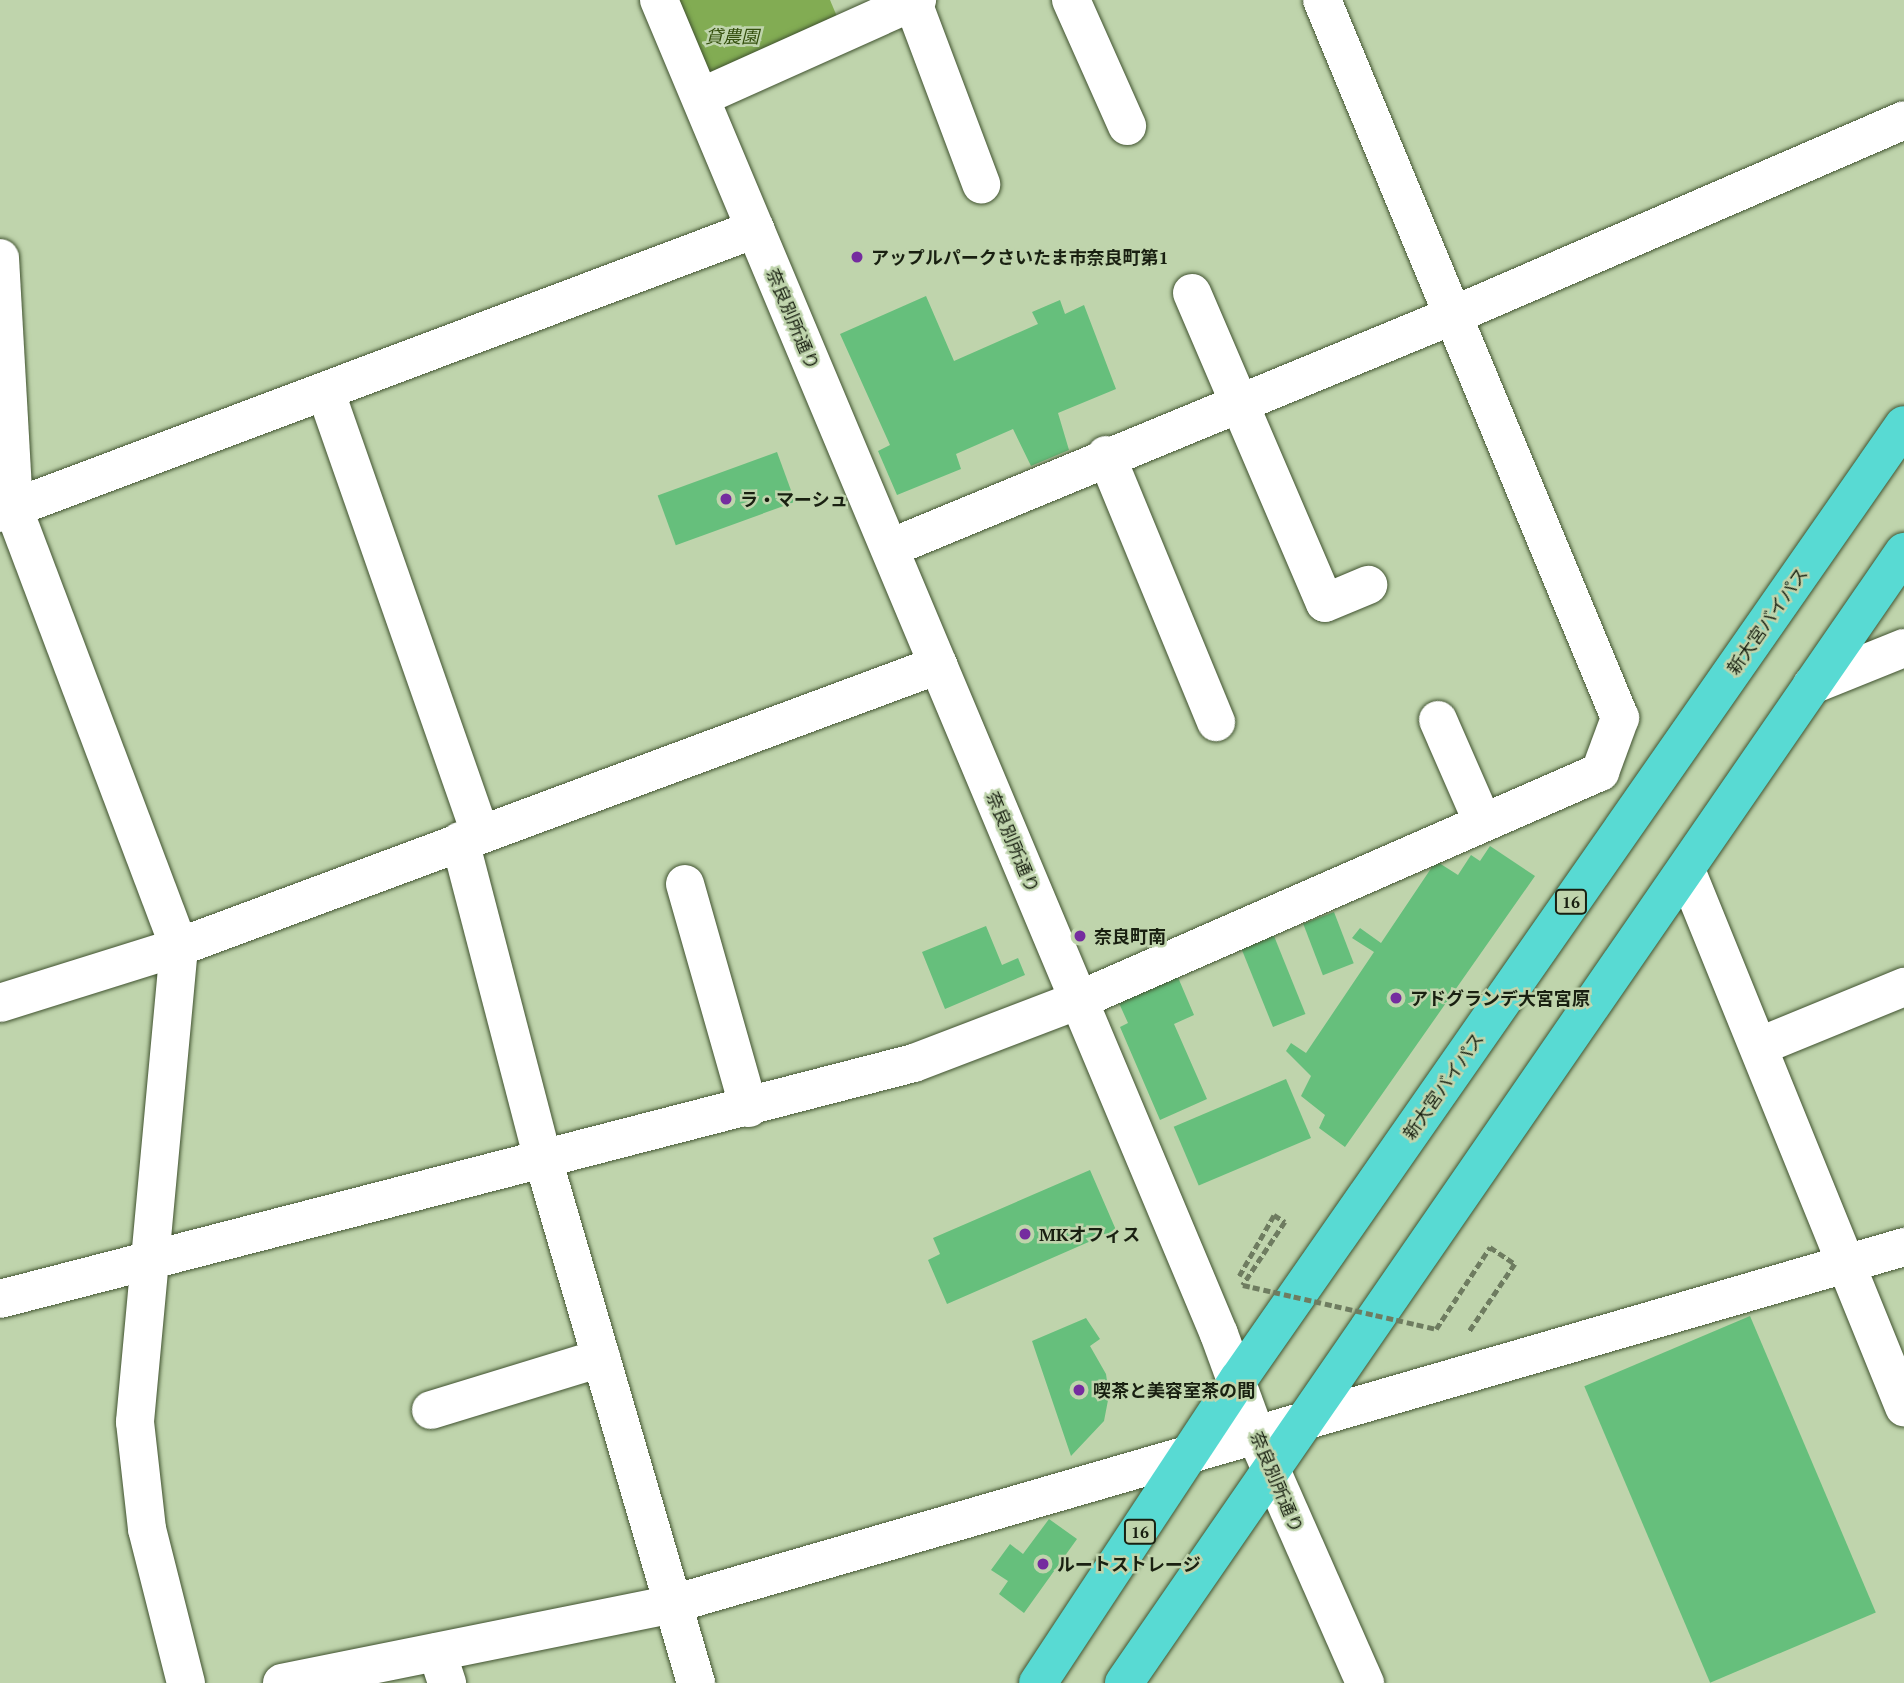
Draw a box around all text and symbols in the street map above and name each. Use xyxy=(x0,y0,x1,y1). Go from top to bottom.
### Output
park label: 貸農園 xyxy=(705,25,759,47)
place label: アップルパークさいたま市奈良町第1 xyxy=(871,246,1169,268)
marker: アップルパークさいたま市奈良町第1 xyxy=(849,249,865,265)
street label: 奈良別所通り xyxy=(762,265,824,373)
place label: ラ・マーシュ xyxy=(740,488,848,510)
marker: ラ・マーシュ xyxy=(718,491,734,507)
street label: 新大宮バイパス xyxy=(1722,563,1812,679)
street label: 奈良別所通り xyxy=(982,788,1044,896)
road number: 16 xyxy=(1554,890,1588,914)
place label: 奈良町南 xyxy=(1094,925,1166,947)
marker: 奈良町南 xyxy=(1072,928,1088,944)
place label: アドグランデ大宮宮原 xyxy=(1410,987,1590,1009)
marker: アドグランデ大宮宮原 xyxy=(1388,990,1404,1006)
street label: 新大宮バイパス xyxy=(1398,1028,1488,1144)
place label: MKオフィス xyxy=(1039,1223,1141,1245)
marker: MKオフィス xyxy=(1017,1226,1033,1242)
place label: 喫茶と美容室茶の間 xyxy=(1093,1379,1255,1401)
marker: 喫茶と美容室茶の間 xyxy=(1071,1382,1087,1398)
street label: 奈良別所通り xyxy=(1246,1428,1308,1536)
road number: 16 xyxy=(1122,1520,1158,1544)
place label: ルートストレージ xyxy=(1057,1553,1201,1575)
marker: ルートストレージ xyxy=(1035,1556,1051,1572)

